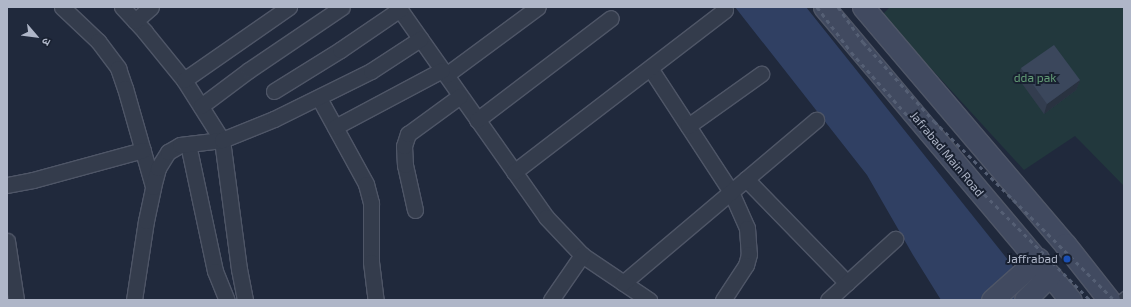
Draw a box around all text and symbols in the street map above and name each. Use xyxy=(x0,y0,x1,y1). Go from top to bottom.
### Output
north arrow xyxy=(16,16,56,56)
text: उ xyxy=(40,36,54,48)
park label: dda pak xyxy=(1014,71,1056,85)
street label: Jafrabad Main Road xyxy=(907,108,987,200)
place label: Jaffrabad xyxy=(1007,252,1058,266)
marker: Jaffrabad xyxy=(1061,253,1073,265)

